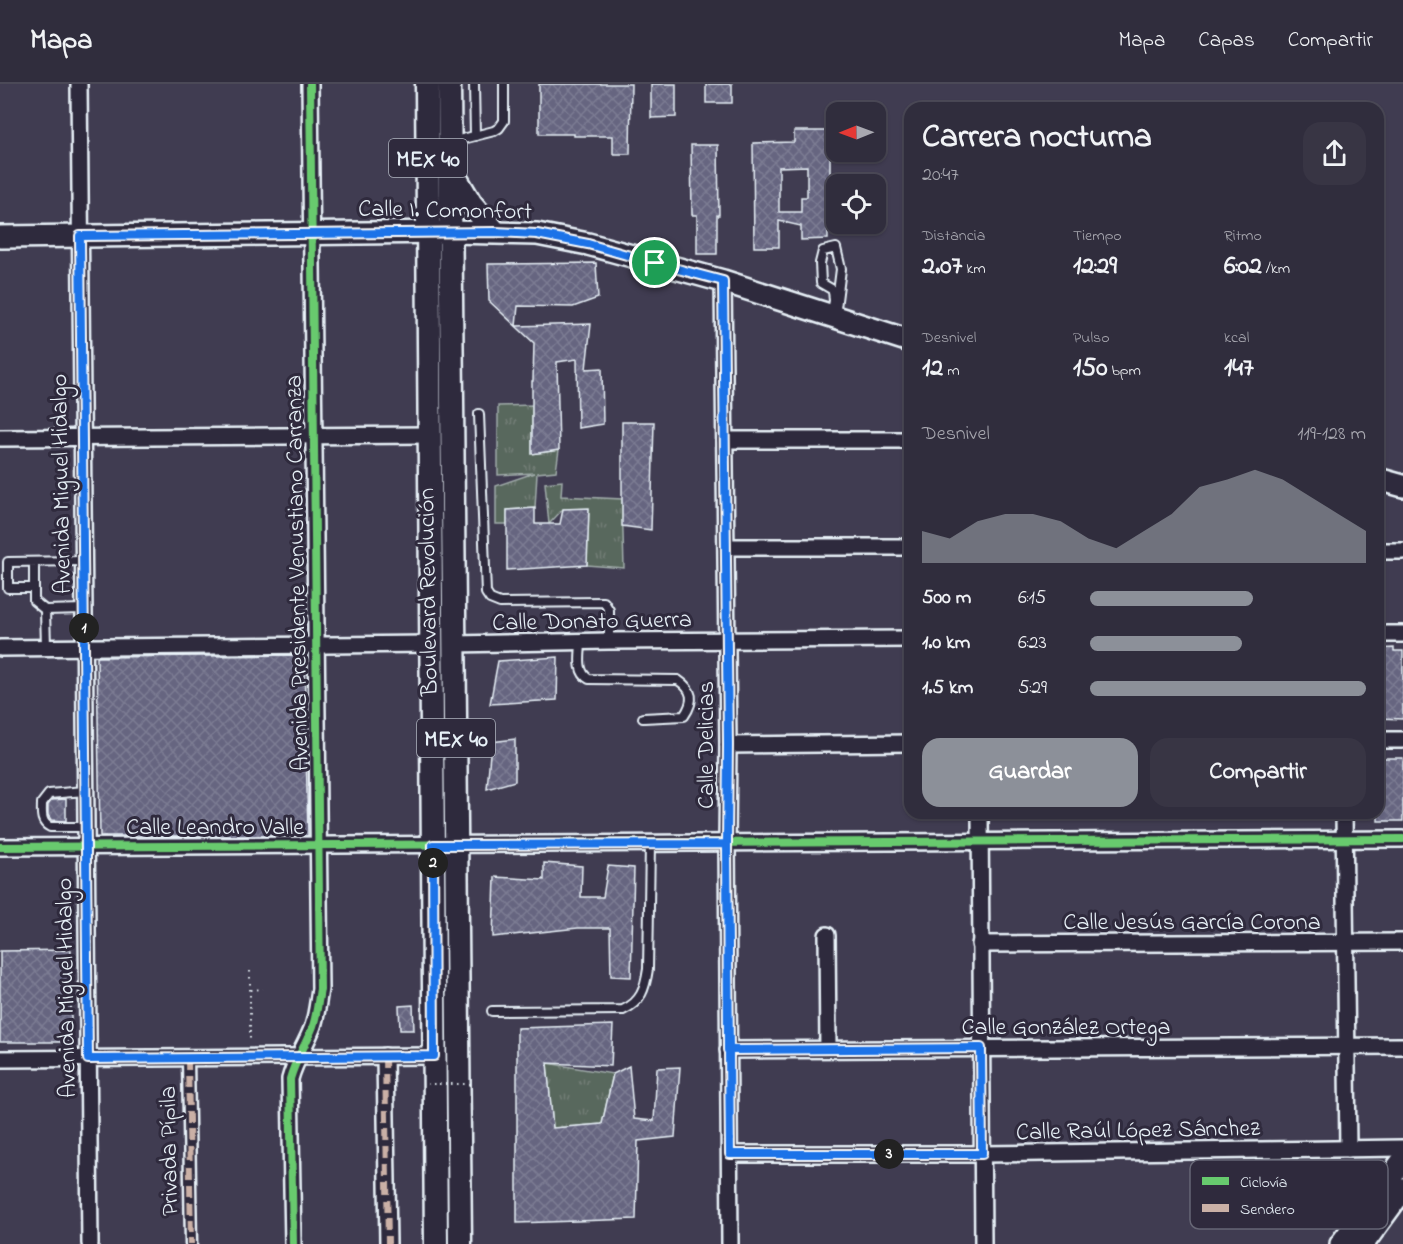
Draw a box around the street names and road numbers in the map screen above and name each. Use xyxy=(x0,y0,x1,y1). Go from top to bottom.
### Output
road number: MEX 40 xyxy=(389,139,467,177)
street label: Calle I. Comonfort xyxy=(358,192,532,231)
street label: Avenida Miguel Hidalgo xyxy=(43,374,82,594)
street label: Avenida Presidente Venustiano Carranza xyxy=(278,374,319,771)
street label: Boulevard Revolución xyxy=(410,488,449,697)
street label: Calle Donato Guerra xyxy=(492,603,692,642)
street label: Calle Delicias xyxy=(690,681,725,809)
road number: MEX 40 xyxy=(417,719,495,757)
street label: Calle Leandro Valle xyxy=(126,811,304,846)
street label: Avenida Miguel Hidalgo xyxy=(48,878,87,1098)
street label: Calle Jesús García Corona xyxy=(1063,906,1321,941)
street label: Calle González Ortega xyxy=(961,1011,1171,1046)
street label: Privada Pípila xyxy=(152,1086,189,1216)
street label: Calle Raúl López Sánchez xyxy=(1016,1112,1261,1151)

